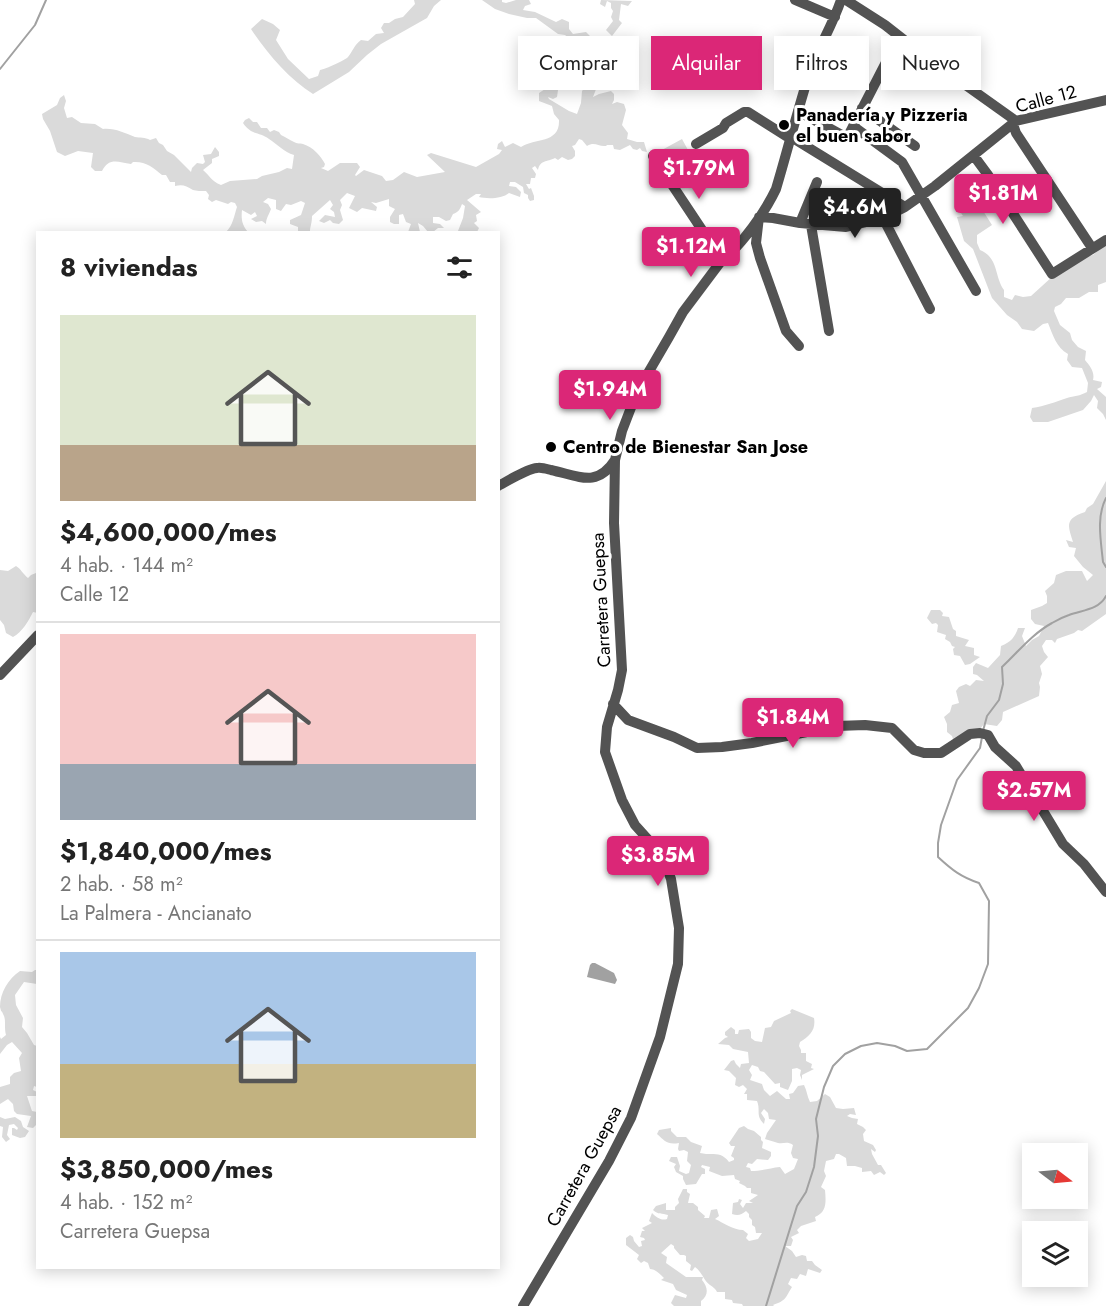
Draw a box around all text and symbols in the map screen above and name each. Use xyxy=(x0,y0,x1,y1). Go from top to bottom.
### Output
chip: Comprar xyxy=(518,36,639,90)
chip: Alquilar xyxy=(651,36,762,90)
chip: Filtros xyxy=(774,36,869,90)
chip: Nuevo xyxy=(881,36,981,90)
street label: Calle 12 xyxy=(1013,78,1079,120)
place label: Panadería y Pizzeria el buen sabor xyxy=(796,102,968,149)
marker: Panadería y Pizzeria el buen sabor xyxy=(777,118,791,132)
pin: $1.79M xyxy=(650,149,748,200)
text: $1.79M xyxy=(663,154,735,183)
pin: $1.81M xyxy=(954,174,1052,225)
text: $1.81M xyxy=(968,179,1038,208)
pin: $4.6M xyxy=(813,188,897,239)
text: $4.6M xyxy=(823,193,887,222)
pin: $1.12M xyxy=(642,227,740,278)
text: $1.12M xyxy=(656,232,726,261)
text: 8 viviendas xyxy=(60,248,198,286)
icon: filters xyxy=(443,251,476,284)
icon: home xyxy=(214,354,322,462)
pin: $1.94M xyxy=(561,370,659,421)
text: $1.94M xyxy=(573,375,647,404)
place label: Centro de Bienestar San Jose xyxy=(563,434,808,460)
marker: Centro de Bienestar San Jose xyxy=(544,440,558,454)
text: $4,600,000/mes xyxy=(60,513,277,551)
street label: Carretera Guepsa xyxy=(584,532,618,668)
text: 4 hab. · 144 m² xyxy=(60,551,193,580)
text: Calle 12 xyxy=(60,580,129,609)
icon: home xyxy=(214,673,322,781)
pin: $1.84M xyxy=(744,698,842,749)
text: $1.84M xyxy=(756,703,830,732)
pin: $2.57M xyxy=(985,771,1083,822)
text: $2.57M xyxy=(997,776,1071,805)
text: $1,840,000/mes xyxy=(60,832,272,870)
pin: $3.85M xyxy=(609,836,707,887)
text: $3.85M xyxy=(621,841,695,870)
text: 2 hab. · 58 m² xyxy=(60,870,183,899)
text: La Palmera - Ancianato xyxy=(60,899,252,928)
icon: home xyxy=(214,991,322,1099)
street label: Carretera Guepsa xyxy=(540,1101,628,1231)
north arrow xyxy=(1022,1143,1088,1209)
map controls xyxy=(1022,1143,1088,1287)
text: $3,850,000/mes xyxy=(60,1150,273,1188)
text: 4 hab. · 152 m² xyxy=(60,1188,192,1217)
text: Carretera Guepsa xyxy=(60,1217,210,1246)
button: layers xyxy=(1022,1221,1088,1287)

